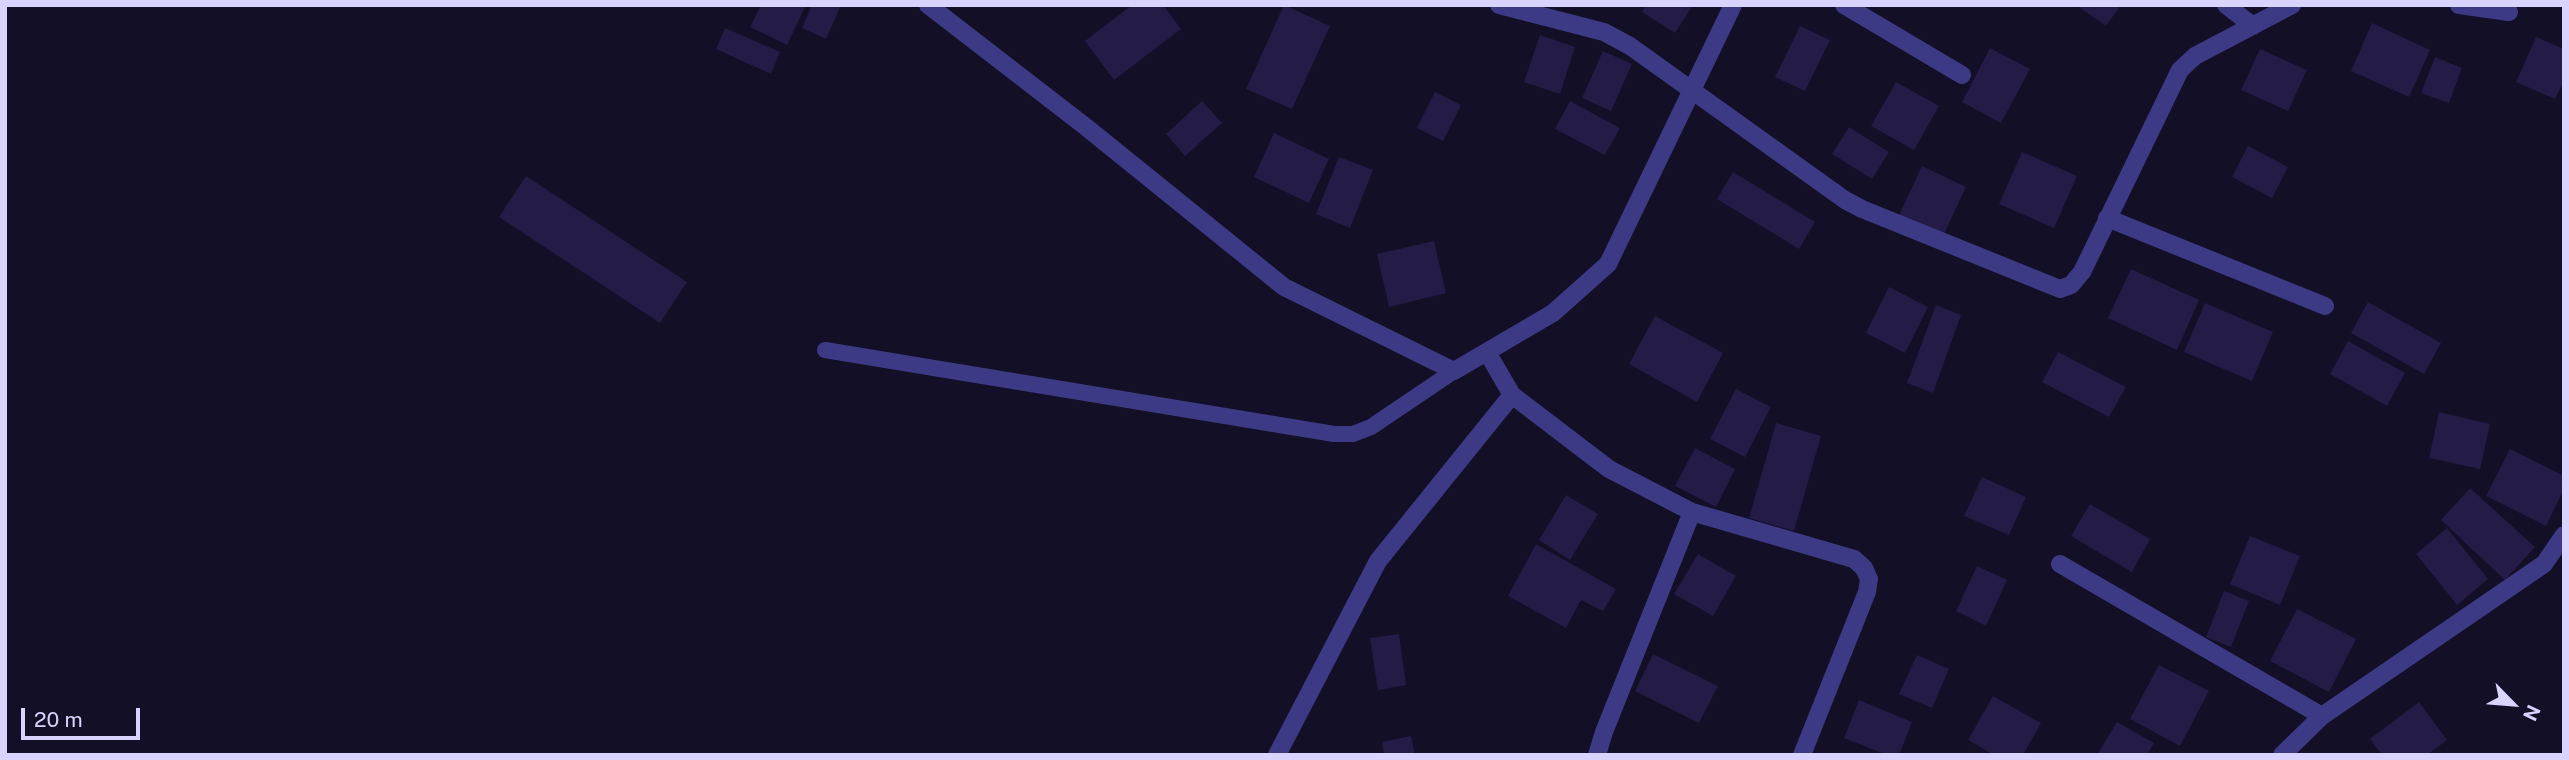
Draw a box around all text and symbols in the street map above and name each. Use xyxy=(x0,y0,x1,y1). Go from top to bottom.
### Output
north arrow xyxy=(2478,669,2548,739)
scale bar xyxy=(24,694,144,738)
text: N xyxy=(2519,701,2545,724)
text: 20 m xyxy=(34,707,83,732)

